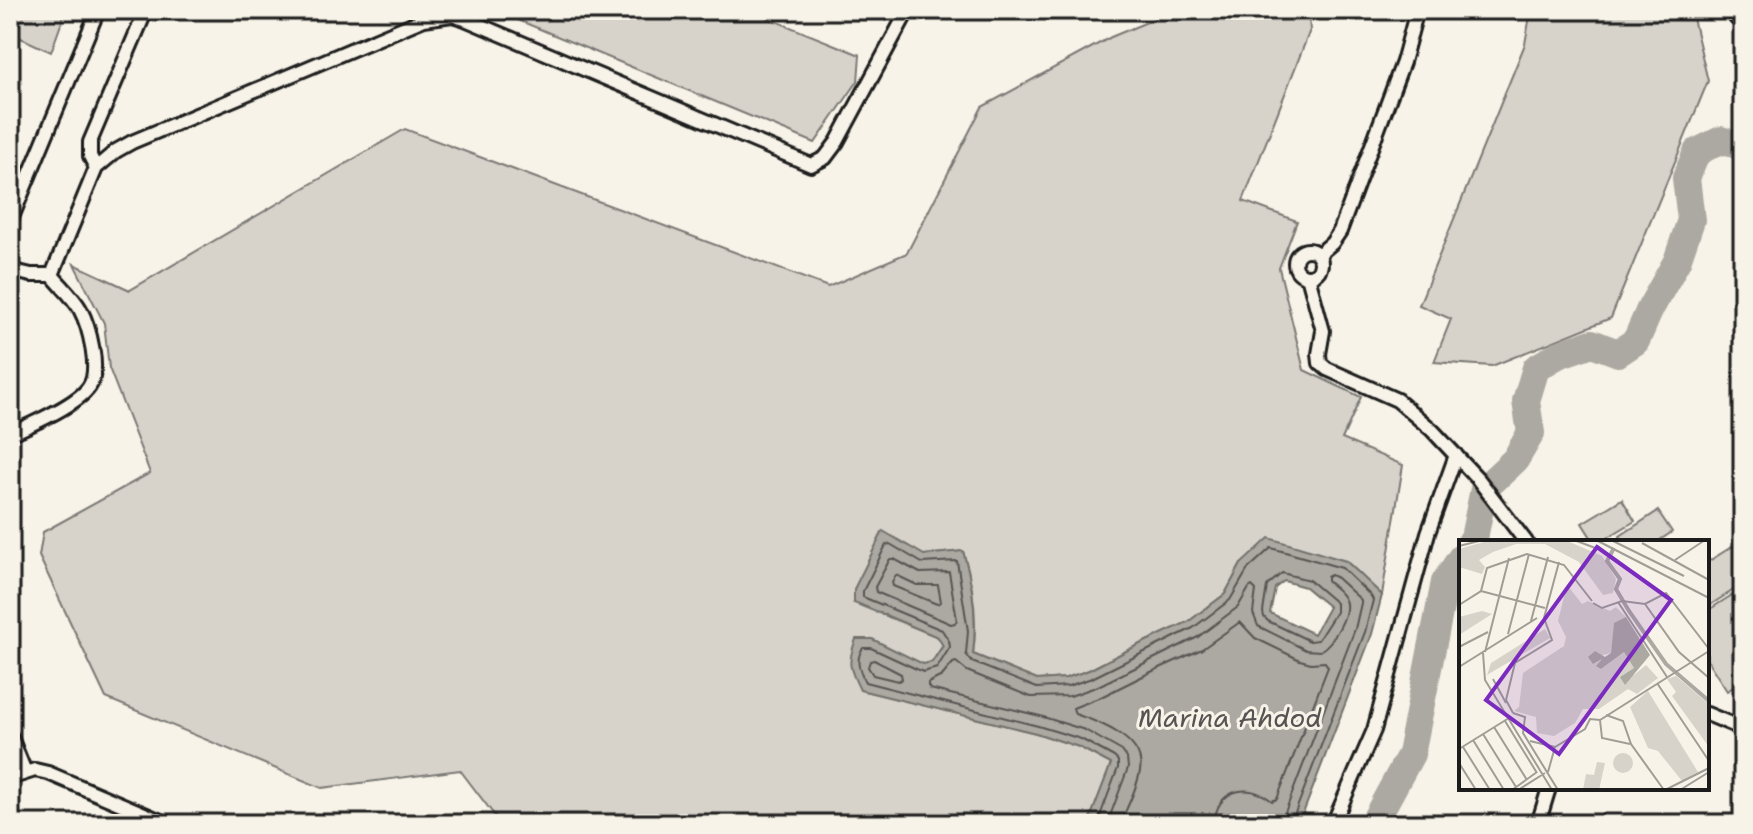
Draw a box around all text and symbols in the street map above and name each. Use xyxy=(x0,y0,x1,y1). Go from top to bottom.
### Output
inset map xyxy=(1459,540,1709,790)
water label: Marina Ahdod xyxy=(1138,700,1322,735)

